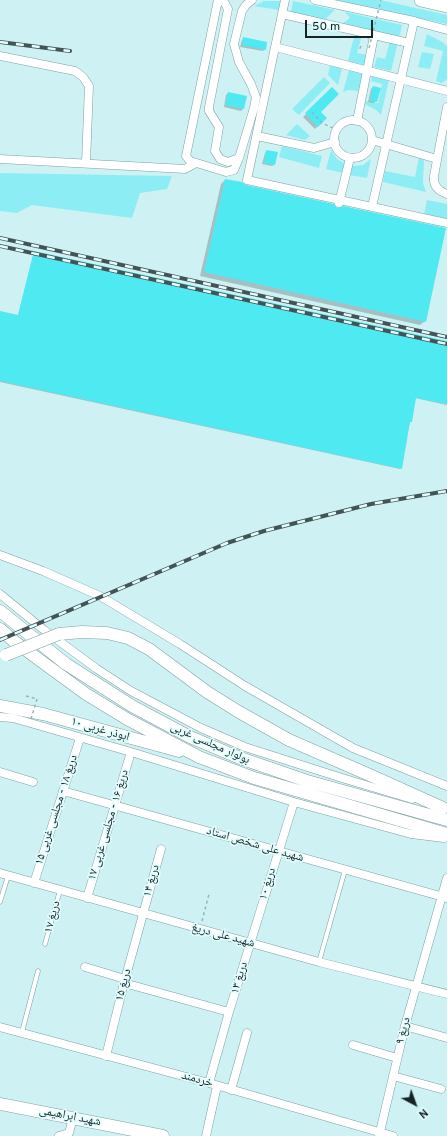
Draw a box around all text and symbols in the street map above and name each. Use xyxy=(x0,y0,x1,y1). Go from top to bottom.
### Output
scale bar xyxy=(307,12,375,38)
text: 50 m xyxy=(312,19,340,35)
street label: ابوذر غربی ۱۰ xyxy=(69,715,131,745)
street label: بولوار مجلسی غربی xyxy=(168,720,252,768)
street label: دریغ ۱۸ - مجلسی غربی ۱۵ xyxy=(32,753,82,867)
street label: دریغ ۱۶ - مجلسی غربی ۱۷ xyxy=(85,768,133,882)
street label: شهید علی شخص استاد xyxy=(205,824,305,866)
street label: دریغ ۱۴ xyxy=(141,863,163,899)
street label: دریغ ۱۰ xyxy=(256,866,280,902)
street label: دریغ ۱۷ xyxy=(42,899,64,935)
street label: شهید علی دریغ xyxy=(190,921,256,951)
street label: دریغ ۱۳ xyxy=(228,960,252,996)
street label: دریغ ۱۵ xyxy=(113,967,135,1003)
street label: دریغ ۹ xyxy=(393,1016,415,1046)
street label: خردمند xyxy=(180,1069,214,1091)
north arrow xyxy=(395,1084,435,1124)
street label: شهید ابراهیمی xyxy=(38,1104,102,1130)
text: N xyxy=(415,1105,430,1121)

